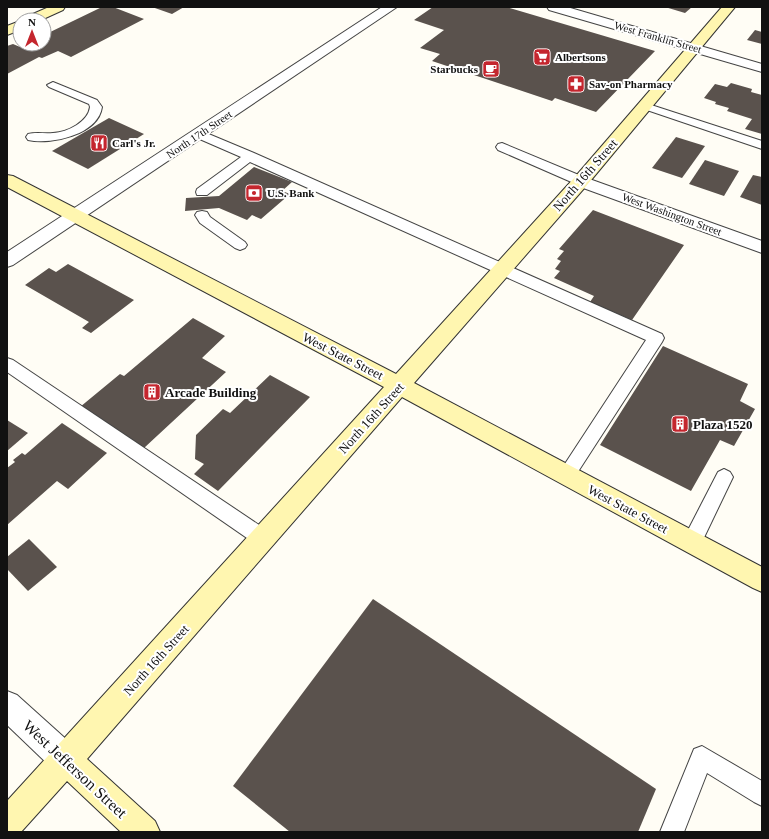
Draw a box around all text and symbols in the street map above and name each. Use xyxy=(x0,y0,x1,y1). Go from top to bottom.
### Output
north arrow xyxy=(12,12,52,52)
text: N xyxy=(28,16,36,28)
street label: West Franklin Street xyxy=(613,19,703,55)
supermarket icon: Albertsons xyxy=(532,47,552,67)
place label: Albertsons xyxy=(555,51,606,63)
cafe icon: Starbucks xyxy=(481,59,501,79)
place label: Starbucks xyxy=(430,63,479,75)
pharmacy icon: Sav-on Pharmacy xyxy=(566,74,586,94)
place label: Sav-on Pharmacy xyxy=(589,78,673,90)
street label: North 17th Street xyxy=(164,108,234,160)
restaurant icon: Carl's Jr. xyxy=(89,133,109,153)
street label: North 16th Street xyxy=(550,136,621,214)
place label: Carl's Jr. xyxy=(112,137,156,149)
bank icon: U.S. Bank xyxy=(244,183,264,203)
place label: U.S. Bank xyxy=(267,187,315,199)
street label: West Washington Street xyxy=(621,190,723,238)
street label: West State Street xyxy=(300,329,386,383)
street label: North 16th Street xyxy=(335,379,407,457)
building icon: Arcade Building xyxy=(142,382,162,402)
place label: Arcade Building xyxy=(165,385,257,400)
building icon: Plaza 1520 xyxy=(670,414,690,434)
place label: Plaza 1520 xyxy=(693,417,753,432)
street label: West State Street xyxy=(585,482,671,537)
street label: North 16th Street xyxy=(120,621,192,699)
street label: West Jefferson Street xyxy=(20,717,131,822)

